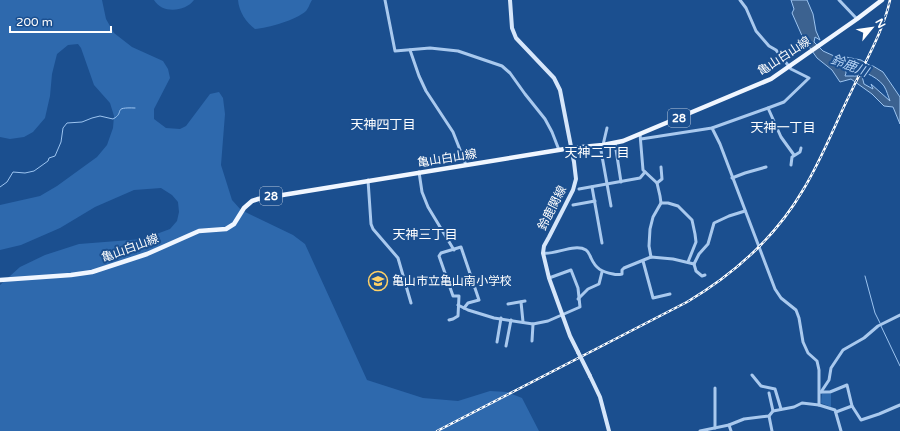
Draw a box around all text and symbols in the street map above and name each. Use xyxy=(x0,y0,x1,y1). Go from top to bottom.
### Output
scale bar xyxy=(10,8,111,34)
north arrow xyxy=(852,8,892,48)
text: 200 m xyxy=(16,15,53,29)
text: N xyxy=(872,16,888,30)
street label: 亀山白山線 xyxy=(755,34,813,78)
water label: 鈴鹿川 xyxy=(829,51,873,81)
road number: 28 xyxy=(668,109,690,127)
district label: 天神四丁目 xyxy=(350,117,416,133)
district label: 天神一丁目 xyxy=(750,120,816,136)
district label: 天神二丁目 xyxy=(564,145,630,161)
street label: 亀山白山線 xyxy=(416,146,478,170)
street label: 鈴鹿関線 xyxy=(535,183,569,233)
road number: 28 xyxy=(260,187,282,205)
district label: 天神三丁目 xyxy=(392,227,458,243)
street label: 亀山白山線 xyxy=(99,231,161,265)
school or university icon: 亀山市立亀山南小学校 xyxy=(367,270,389,292)
place label: 亀山市立亀山南小学校 xyxy=(392,274,512,288)

